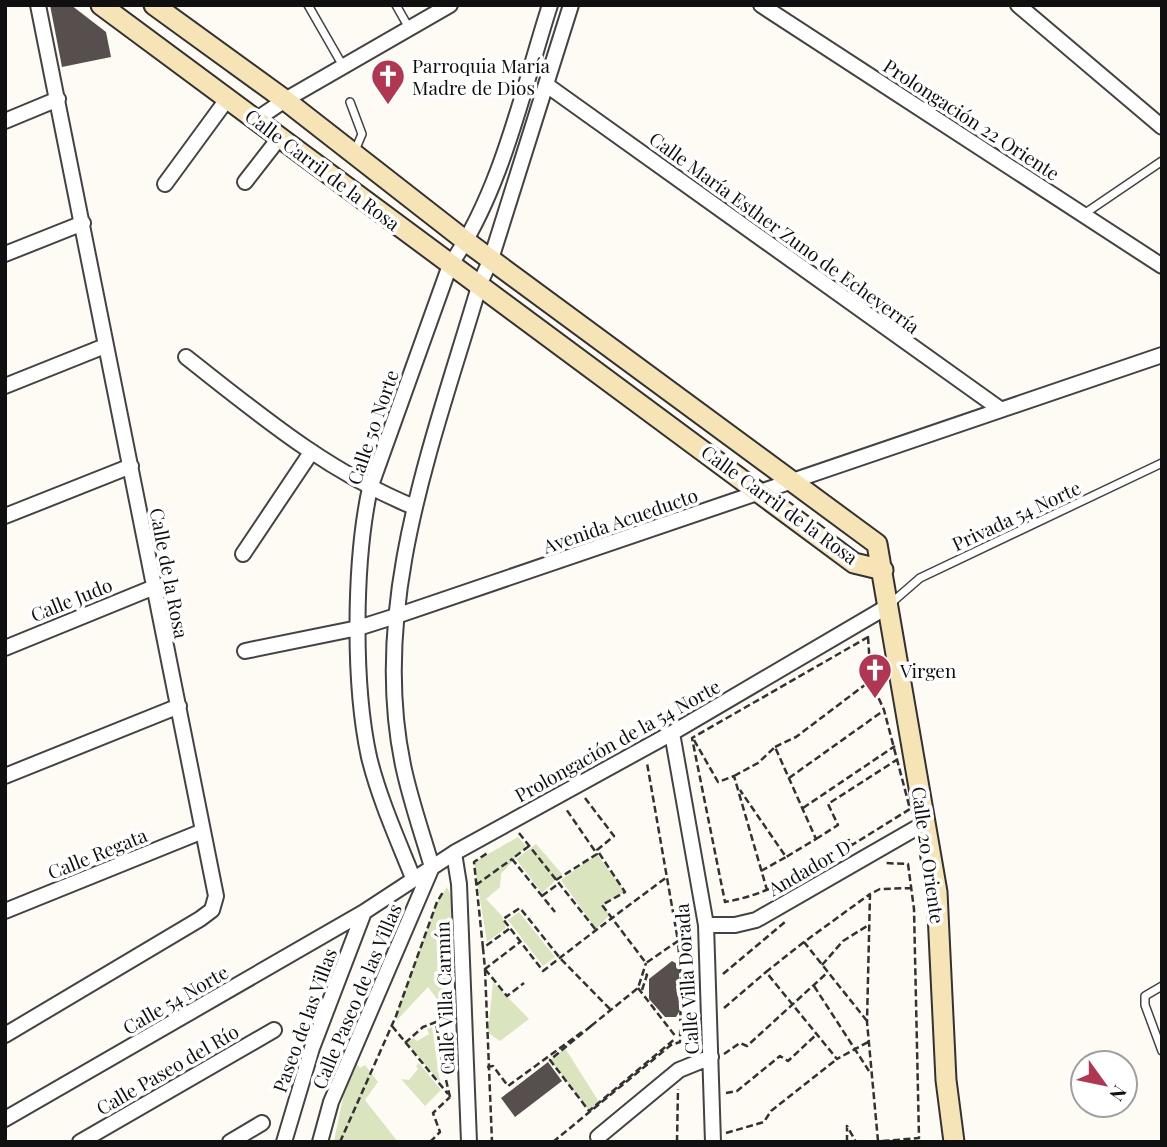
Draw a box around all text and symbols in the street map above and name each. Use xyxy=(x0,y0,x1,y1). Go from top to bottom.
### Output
place label: Parroquia María Madre de Dios xyxy=(412,52,551,100)
street label: Prolongación 22 Oriente xyxy=(879,52,1065,186)
church icon: Parroquia María Madre de Dios xyxy=(369,57,407,106)
street label: Calle Carril de la Rosa xyxy=(240,102,406,236)
street label: Calle María Esther Zuno de Echeverría xyxy=(645,125,926,339)
street label: Calle 50 Norte xyxy=(340,366,404,488)
street label: Calle Carril de la Rosa xyxy=(696,438,864,570)
street label: Privada 54 Norte xyxy=(947,474,1085,556)
street label: Avenida Acueducto xyxy=(538,481,701,559)
street label: Calle de la Rosa xyxy=(145,506,195,641)
street label: Calle Judo xyxy=(26,571,116,627)
church icon: Virgen xyxy=(856,651,894,700)
place label: Virgen xyxy=(899,657,957,683)
street label: Prolongación de la 54 Norte xyxy=(510,673,724,807)
street label: Calle 20 Oriente xyxy=(907,785,951,925)
street label: Calle Regata xyxy=(43,821,151,885)
street label: Andador D xyxy=(762,833,855,902)
street label: Calle Paseo de las Villas xyxy=(305,899,407,1093)
street label: Calle Villa Dorada xyxy=(668,902,704,1055)
street label: Calle Villa Carmín xyxy=(428,920,460,1075)
street label: Paseo de las Villas xyxy=(266,944,342,1096)
street label: Calle 54 Norte xyxy=(117,958,233,1040)
street label: Calle Paseo del Río xyxy=(91,1018,243,1120)
north arrow xyxy=(1069,1049,1139,1119)
text: N xyxy=(1104,1081,1134,1107)

